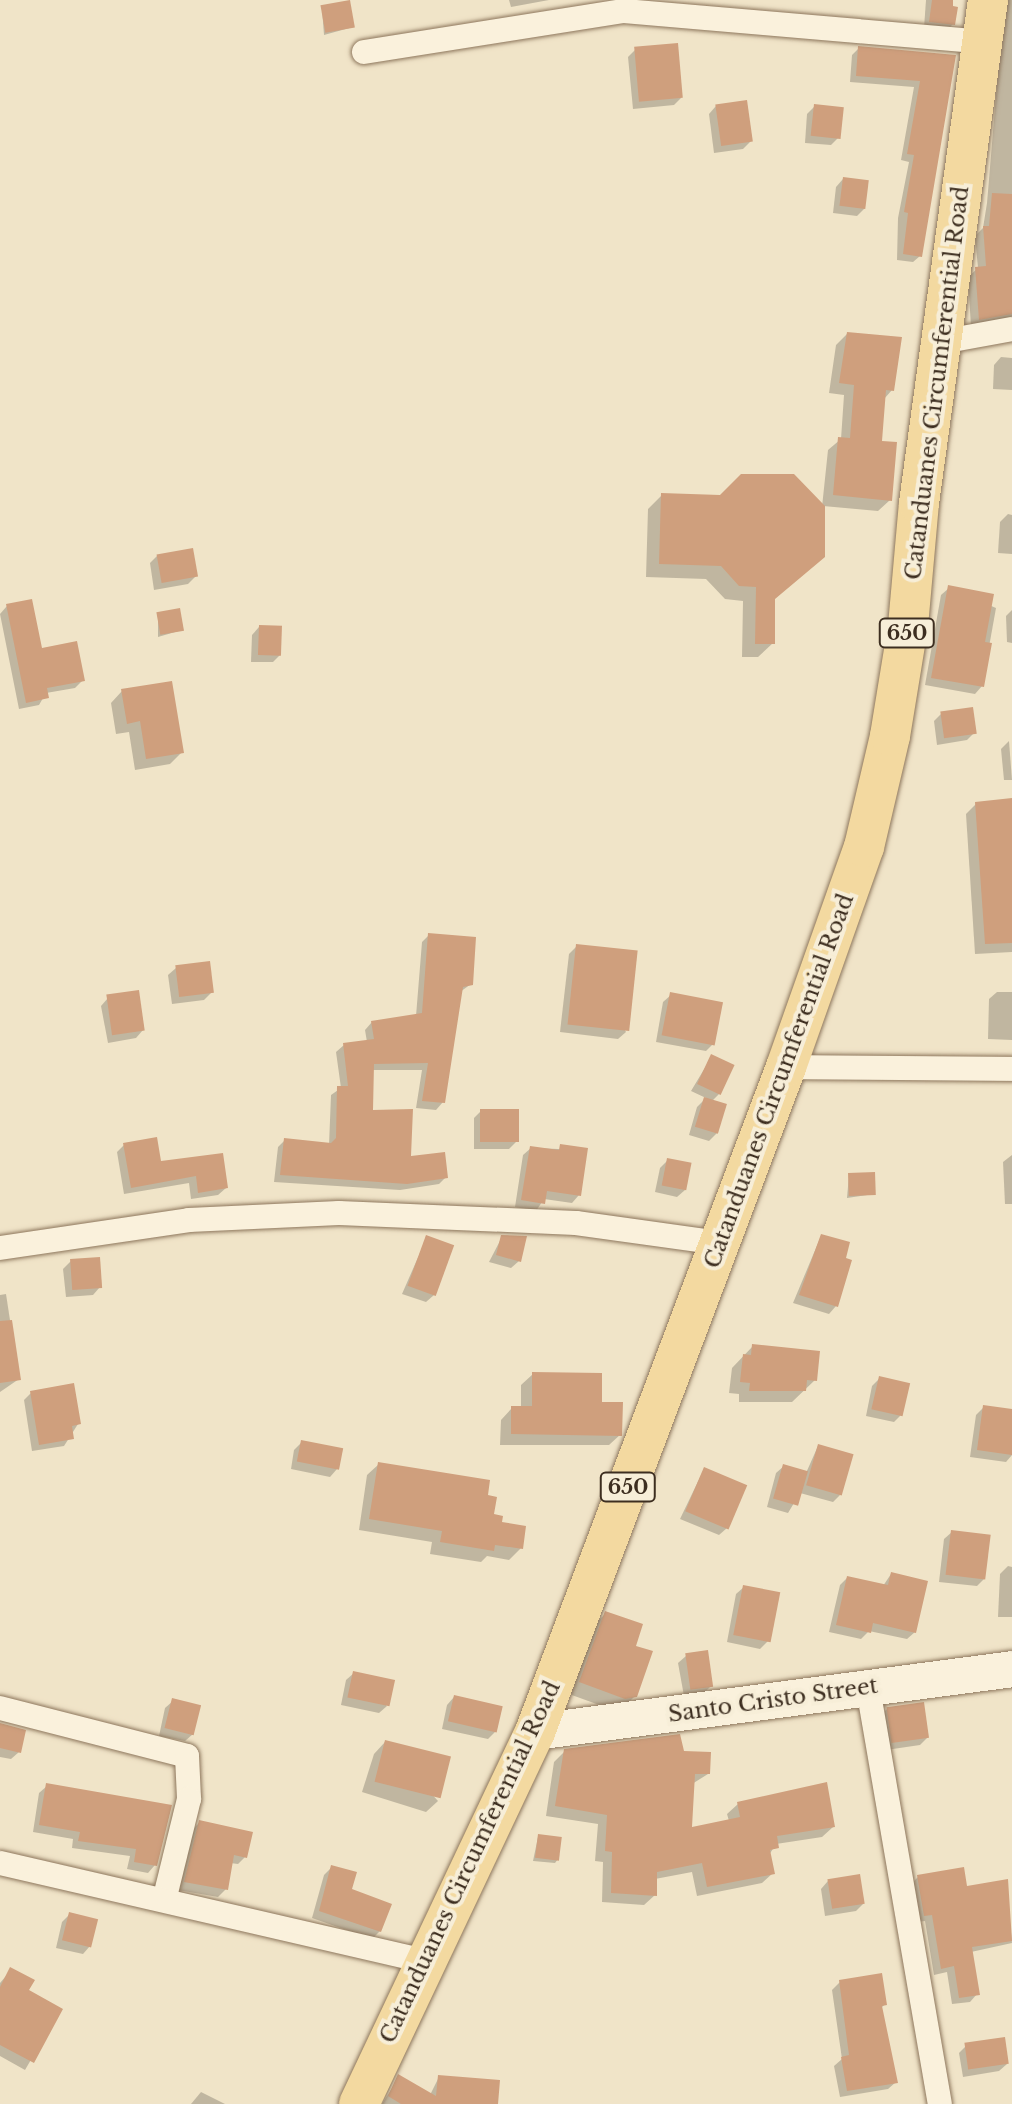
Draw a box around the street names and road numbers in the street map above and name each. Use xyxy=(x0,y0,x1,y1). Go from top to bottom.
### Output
street label: Catanduanes Circumferential Road xyxy=(900,185,974,581)
road number: 650 xyxy=(877,617,937,649)
street label: Catanduanes Circumferential Road xyxy=(699,890,859,1272)
road number: 650 xyxy=(598,1471,658,1503)
street label: Santo Cristo Street xyxy=(667,1672,879,1728)
street label: Catanduanes Circumferential Road xyxy=(374,1677,566,2047)

